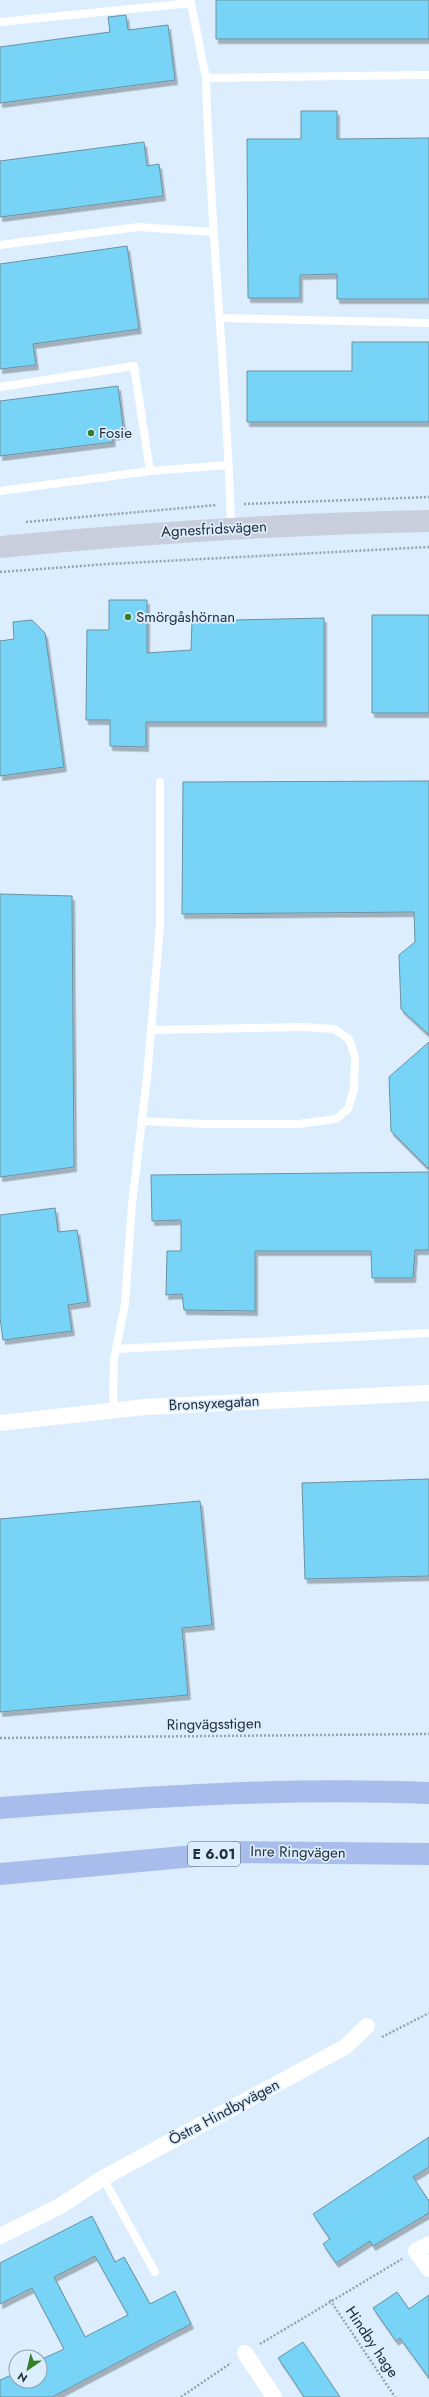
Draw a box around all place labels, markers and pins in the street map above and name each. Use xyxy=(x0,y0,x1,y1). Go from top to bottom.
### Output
place label: Fosie xyxy=(99,422,132,444)
marker: Fosie xyxy=(86,428,96,438)
place label: Smörgåshörnan xyxy=(136,606,235,628)
marker: Smörgåshörnan xyxy=(123,612,133,622)

